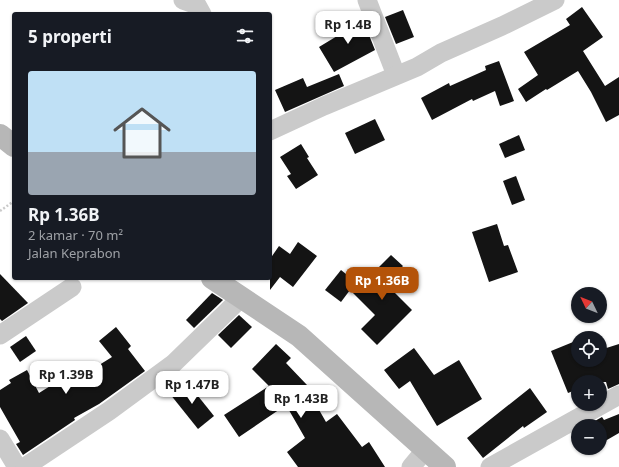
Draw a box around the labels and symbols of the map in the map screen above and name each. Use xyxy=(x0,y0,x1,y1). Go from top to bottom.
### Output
pin: Rp 1.4B xyxy=(311,11,385,45)
pin: Rp 1.36B xyxy=(341,267,423,301)
north arrow xyxy=(571,287,607,323)
pin: Rp 1.39B xyxy=(25,361,107,395)
pin: Rp 1.47B xyxy=(151,371,233,405)
pin: Rp 1.43B xyxy=(260,385,342,419)

